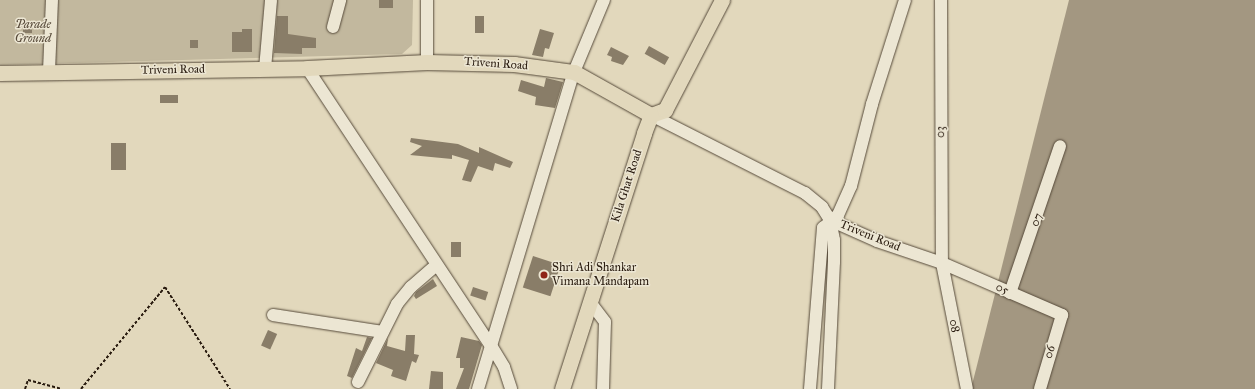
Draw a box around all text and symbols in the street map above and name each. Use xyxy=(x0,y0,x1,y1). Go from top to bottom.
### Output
park label: Parade Ground xyxy=(15,18,51,46)
street label: Triveni Road xyxy=(463,55,529,73)
street label: Triveni Road xyxy=(141,62,205,78)
street label: 03 xyxy=(934,126,948,138)
street label: Kila Ghat Road xyxy=(608,148,646,224)
street label: 07 xyxy=(1028,211,1046,229)
street label: Triveni Road xyxy=(838,217,902,255)
place label: Shri Adi Shankar Vimana Mandapam xyxy=(552,261,649,289)
marker: Shri Adi Shankar Vimana Mandapam xyxy=(539,270,549,280)
street label: 05 xyxy=(993,280,1011,298)
street label: 08 xyxy=(946,318,962,334)
street label: 06 xyxy=(1041,344,1059,360)

